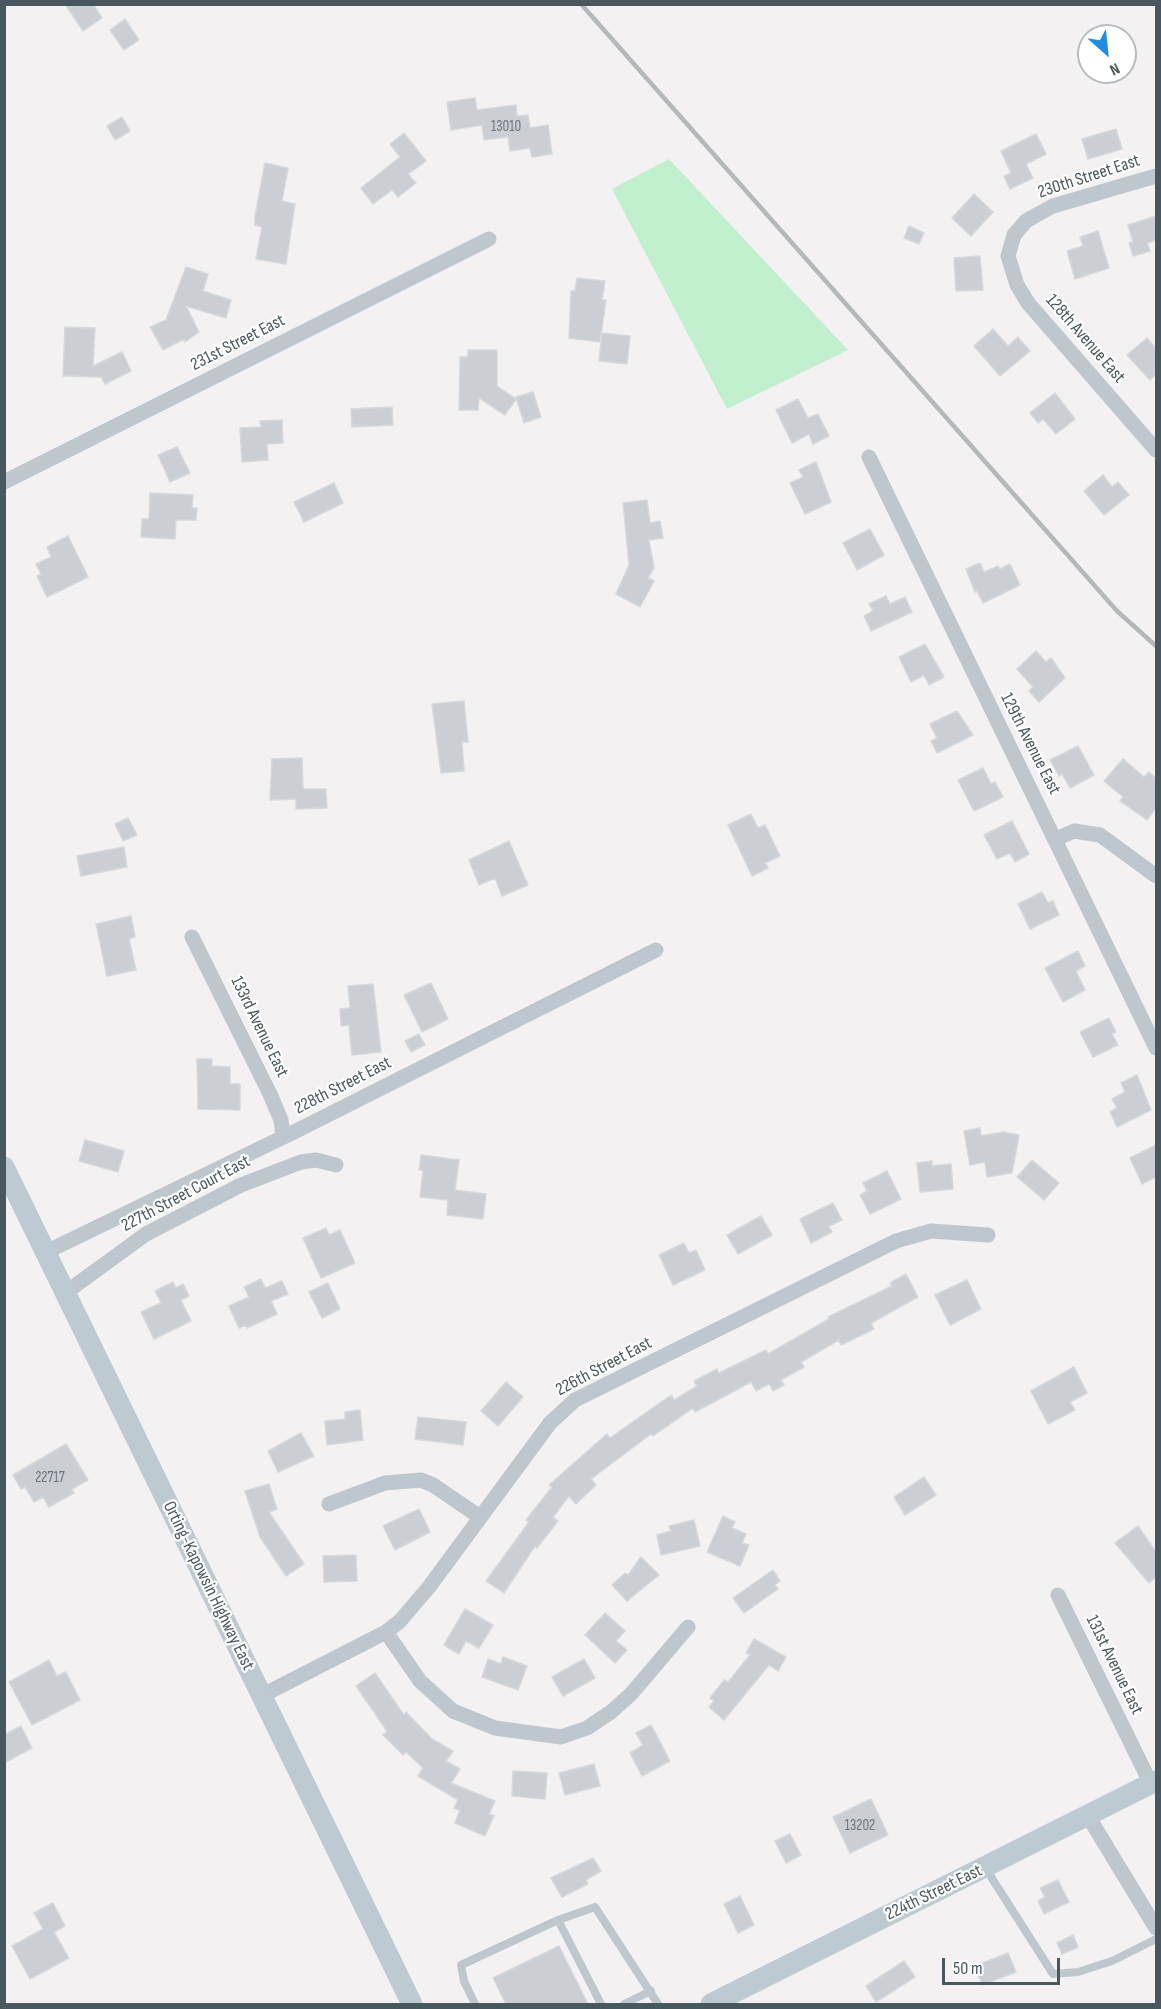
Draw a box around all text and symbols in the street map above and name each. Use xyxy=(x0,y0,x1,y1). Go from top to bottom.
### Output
north arrow xyxy=(1077,24,1137,84)
text: N xyxy=(1106,58,1123,79)
house number: 13010 xyxy=(491,118,521,136)
street label: 230th Street East xyxy=(1035,150,1143,204)
street label: 128th Avenue East xyxy=(1041,290,1129,388)
street label: 231st Street East xyxy=(187,310,289,376)
street label: 129th Avenue East xyxy=(995,690,1065,798)
street label: 133rd Avenue East xyxy=(225,973,293,1081)
street label: 228th Street East xyxy=(291,1052,395,1120)
street label: 227th Street Court East xyxy=(118,1151,254,1237)
street label: 226th Street East xyxy=(552,1333,656,1401)
house number: 22717 xyxy=(35,1469,65,1487)
street label: Orting-Kapowsin Highway East xyxy=(158,1498,258,1674)
street label: 131st Avenue East xyxy=(1081,1612,1147,1718)
house number: 13202 xyxy=(845,1817,875,1835)
street label: 224th Street East xyxy=(882,1860,986,1926)
scale bar xyxy=(945,1946,1064,1984)
text: 50 m xyxy=(953,1958,983,1979)

